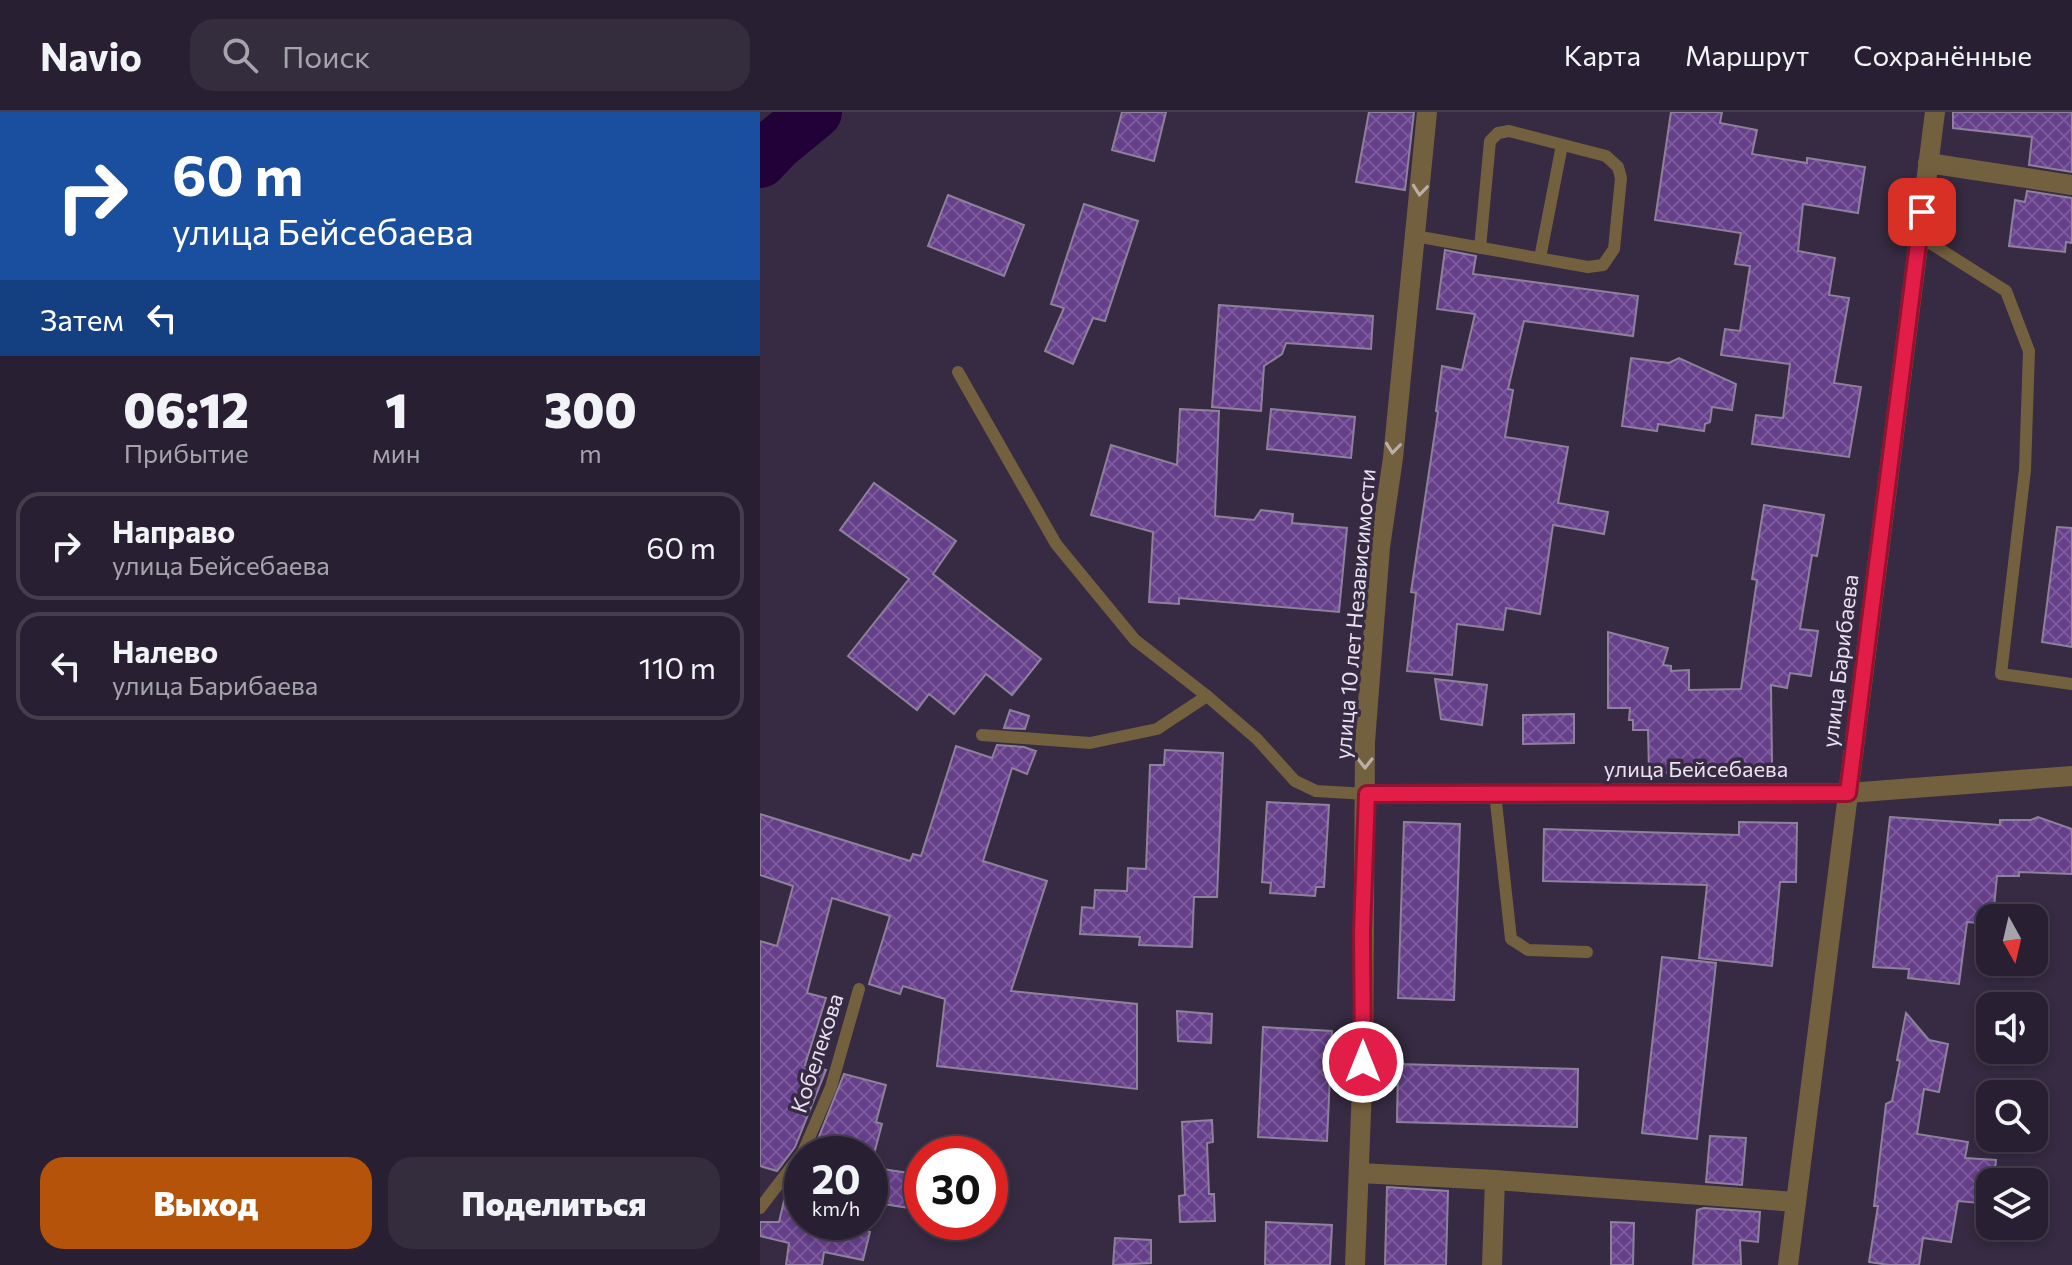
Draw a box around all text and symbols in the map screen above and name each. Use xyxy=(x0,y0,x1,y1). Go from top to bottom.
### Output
search box xyxy=(190,19,750,91)
text: Navio xyxy=(40,32,142,79)
icon: search xyxy=(218,33,262,77)
text: Поиск xyxy=(282,37,370,74)
text: Карта xyxy=(1564,38,1641,72)
text: Маршрут xyxy=(1685,38,1809,72)
text: Сохранённые xyxy=(1853,38,2032,72)
text: 60 m xyxy=(172,139,303,208)
icon: right xyxy=(40,144,144,248)
pin xyxy=(1888,178,1956,246)
one-way arrow xyxy=(1411,184,1428,197)
icon: arrive xyxy=(1900,190,1944,234)
text: улица Бейсебаева xyxy=(172,208,474,252)
icon: left xyxy=(140,296,184,340)
text: Затем xyxy=(40,300,124,337)
text: 06:12 xyxy=(123,379,249,438)
text: 1 xyxy=(385,379,408,438)
text: 300 xyxy=(544,379,637,438)
text: Прибытие xyxy=(124,437,249,468)
text: мин xyxy=(372,437,421,468)
text: m xyxy=(579,437,602,468)
one-way arrow xyxy=(1385,442,1402,455)
street label: улица 10 лет Независимости xyxy=(1328,467,1381,760)
text: Направо xyxy=(112,512,235,549)
icon: right xyxy=(44,524,88,568)
text: 60 m xyxy=(646,528,716,565)
text: улица Бейсебаева xyxy=(112,549,330,580)
street label: улица Барибаева xyxy=(1815,573,1864,749)
text: Налево xyxy=(112,632,218,669)
icon: left xyxy=(44,644,88,688)
text: 110 m xyxy=(639,648,716,685)
text: улица Барибаева xyxy=(112,669,318,700)
street label: улица Бейсебаева xyxy=(1604,755,1788,782)
one-way arrow xyxy=(1356,757,1374,770)
north arrow xyxy=(1976,904,2048,976)
map controls xyxy=(1976,904,2048,1240)
street label: Кобелекова xyxy=(785,990,849,1116)
button: sound xyxy=(1976,992,2048,1064)
position arrow xyxy=(1321,1020,1405,1104)
button: search xyxy=(1976,1080,2048,1152)
speed limit sign: 30 xyxy=(904,1136,1008,1240)
text: 20 xyxy=(811,1153,861,1202)
button: Выход xyxy=(40,1157,372,1249)
button: Поделиться xyxy=(388,1157,720,1249)
button: layers xyxy=(1976,1168,2048,1240)
text: km/h xyxy=(812,1196,860,1220)

